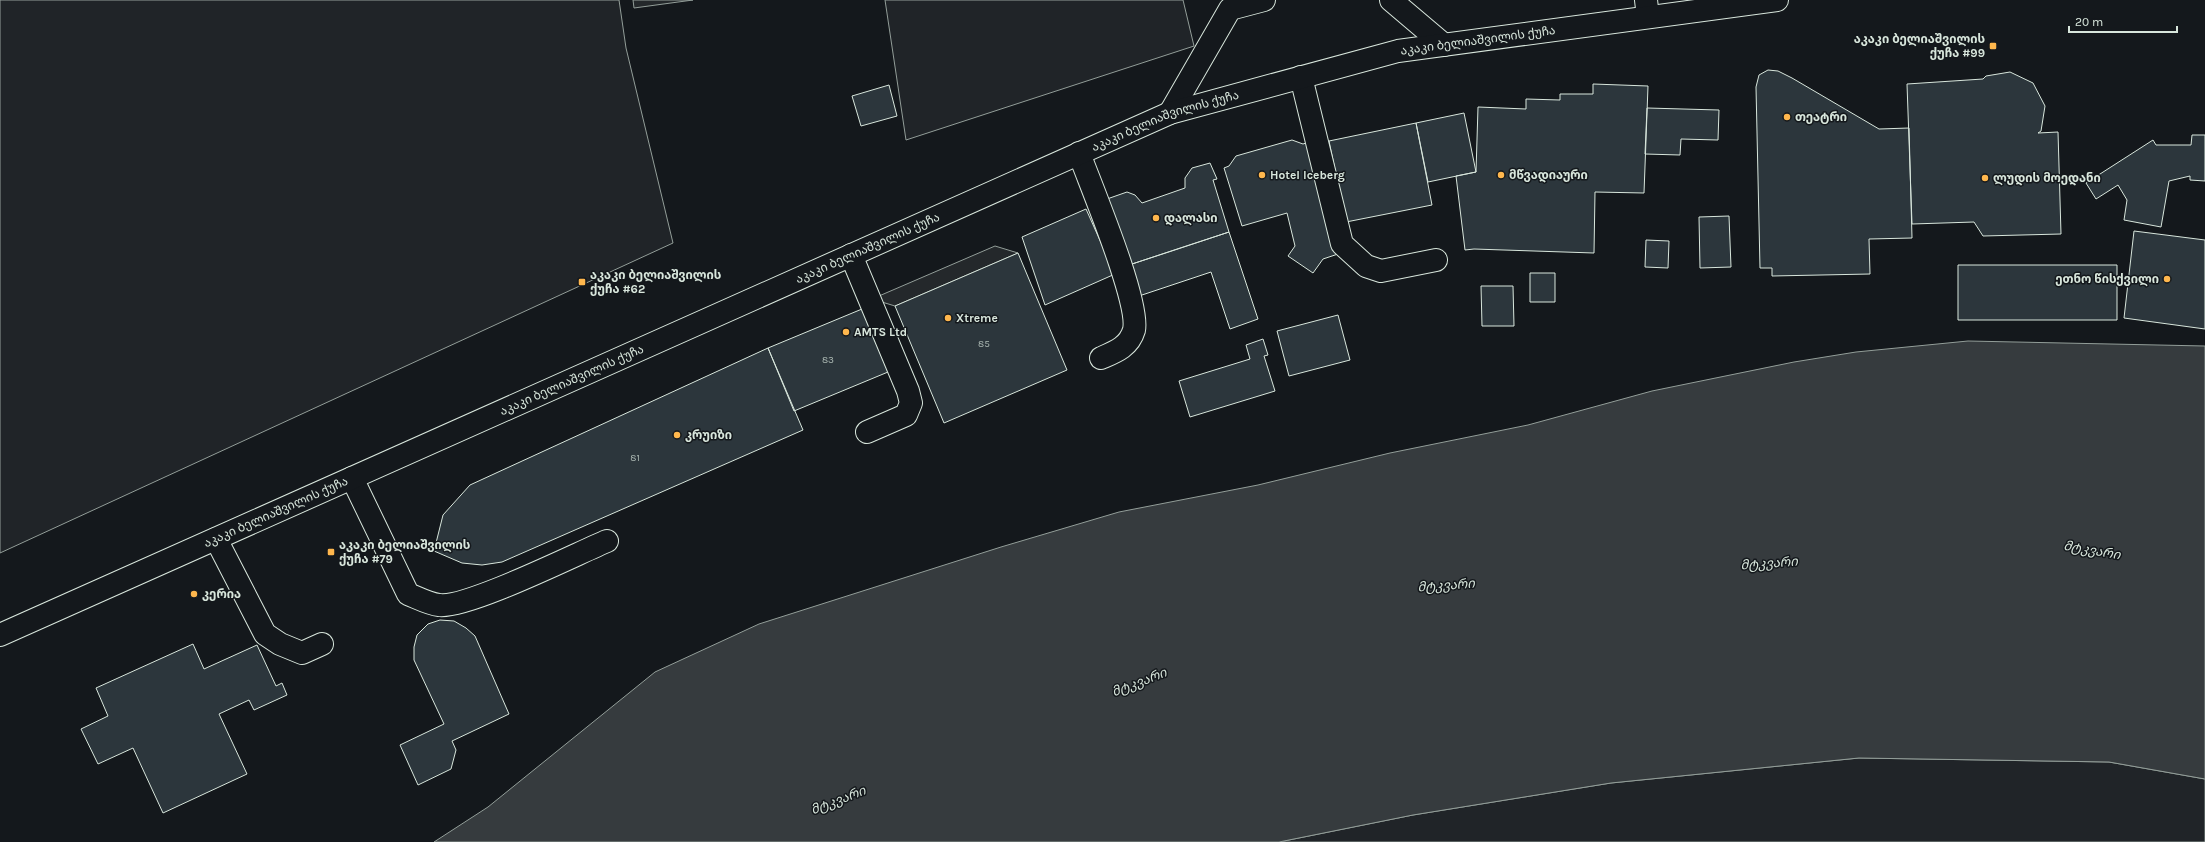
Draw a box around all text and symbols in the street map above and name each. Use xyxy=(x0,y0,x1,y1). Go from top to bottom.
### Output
scale bar xyxy=(2069,8,2177,34)
text: 20 m xyxy=(2075,15,2103,29)
street label: აკაკი ბელიაშვილის ქუჩა xyxy=(1399,23,1556,58)
place label: აკაკი ბელიაშვილის ქუჩა #99 xyxy=(1854,32,1985,60)
marker: აკაკი ბელიაშვილის ქუჩა #99 xyxy=(1988,41,1998,51)
street label: აკაკი ბელიაშვილის ქუჩა xyxy=(1089,88,1240,154)
place label: თეატრი xyxy=(1795,110,1847,124)
marker: თეატრი xyxy=(1782,112,1792,122)
place label: Hotel Iceberg xyxy=(1270,168,1345,182)
place label: მწვადიაური xyxy=(1509,168,1588,183)
marker: Hotel Iceberg xyxy=(1257,170,1267,180)
marker: მწვადიაური xyxy=(1496,170,1506,180)
place label: ლუდის მოედანი xyxy=(1993,171,2101,186)
marker: ლუდის მოედანი xyxy=(1980,173,1990,183)
street label: აკაკი ბელიაშვილის ქუჩა xyxy=(793,210,942,286)
place label: დალასი xyxy=(1164,211,1218,226)
marker: დალასი xyxy=(1151,213,1161,223)
place label: აკაკი ბელიაშვილის ქუჩა #62 xyxy=(590,268,722,296)
place label: ეთნო წისქვილი xyxy=(2055,272,2159,287)
marker: ეთნო წისქვილი xyxy=(2162,274,2172,284)
marker: აკაკი ბელიაშვილის ქუჩა #62 xyxy=(577,277,587,287)
place label: Xtreme xyxy=(956,311,998,325)
marker: Xtreme xyxy=(943,313,953,323)
place label: AMTS Ltd xyxy=(854,325,907,339)
marker: AMTS Ltd xyxy=(841,327,851,337)
house number: 85 xyxy=(978,338,990,350)
street label: აკაკი ბელიაშვილის ქუჩა xyxy=(497,342,646,418)
house number: 83 xyxy=(822,354,834,366)
place label: კრუიზი xyxy=(685,428,732,442)
marker: კრუიზი xyxy=(672,430,682,440)
house number: 81 xyxy=(630,452,640,464)
street label: აკაკი ბელიაშვილის ქუჩა xyxy=(202,474,350,550)
place label: აკაკი ბელიაშვილის ქუჩა #79 xyxy=(339,538,471,566)
water label: მტკვარი xyxy=(2062,538,2122,563)
marker: აკაკი ბელიაშვილის ქუჩა #79 xyxy=(326,547,336,557)
water label: მტკვარი xyxy=(1740,553,1799,573)
water label: მტკვარი xyxy=(1417,575,1476,595)
place label: კერია xyxy=(202,587,241,601)
marker: კერია xyxy=(189,589,199,599)
water label: მტკვარი xyxy=(1110,665,1169,700)
water label: მტკვარი xyxy=(809,783,868,818)

